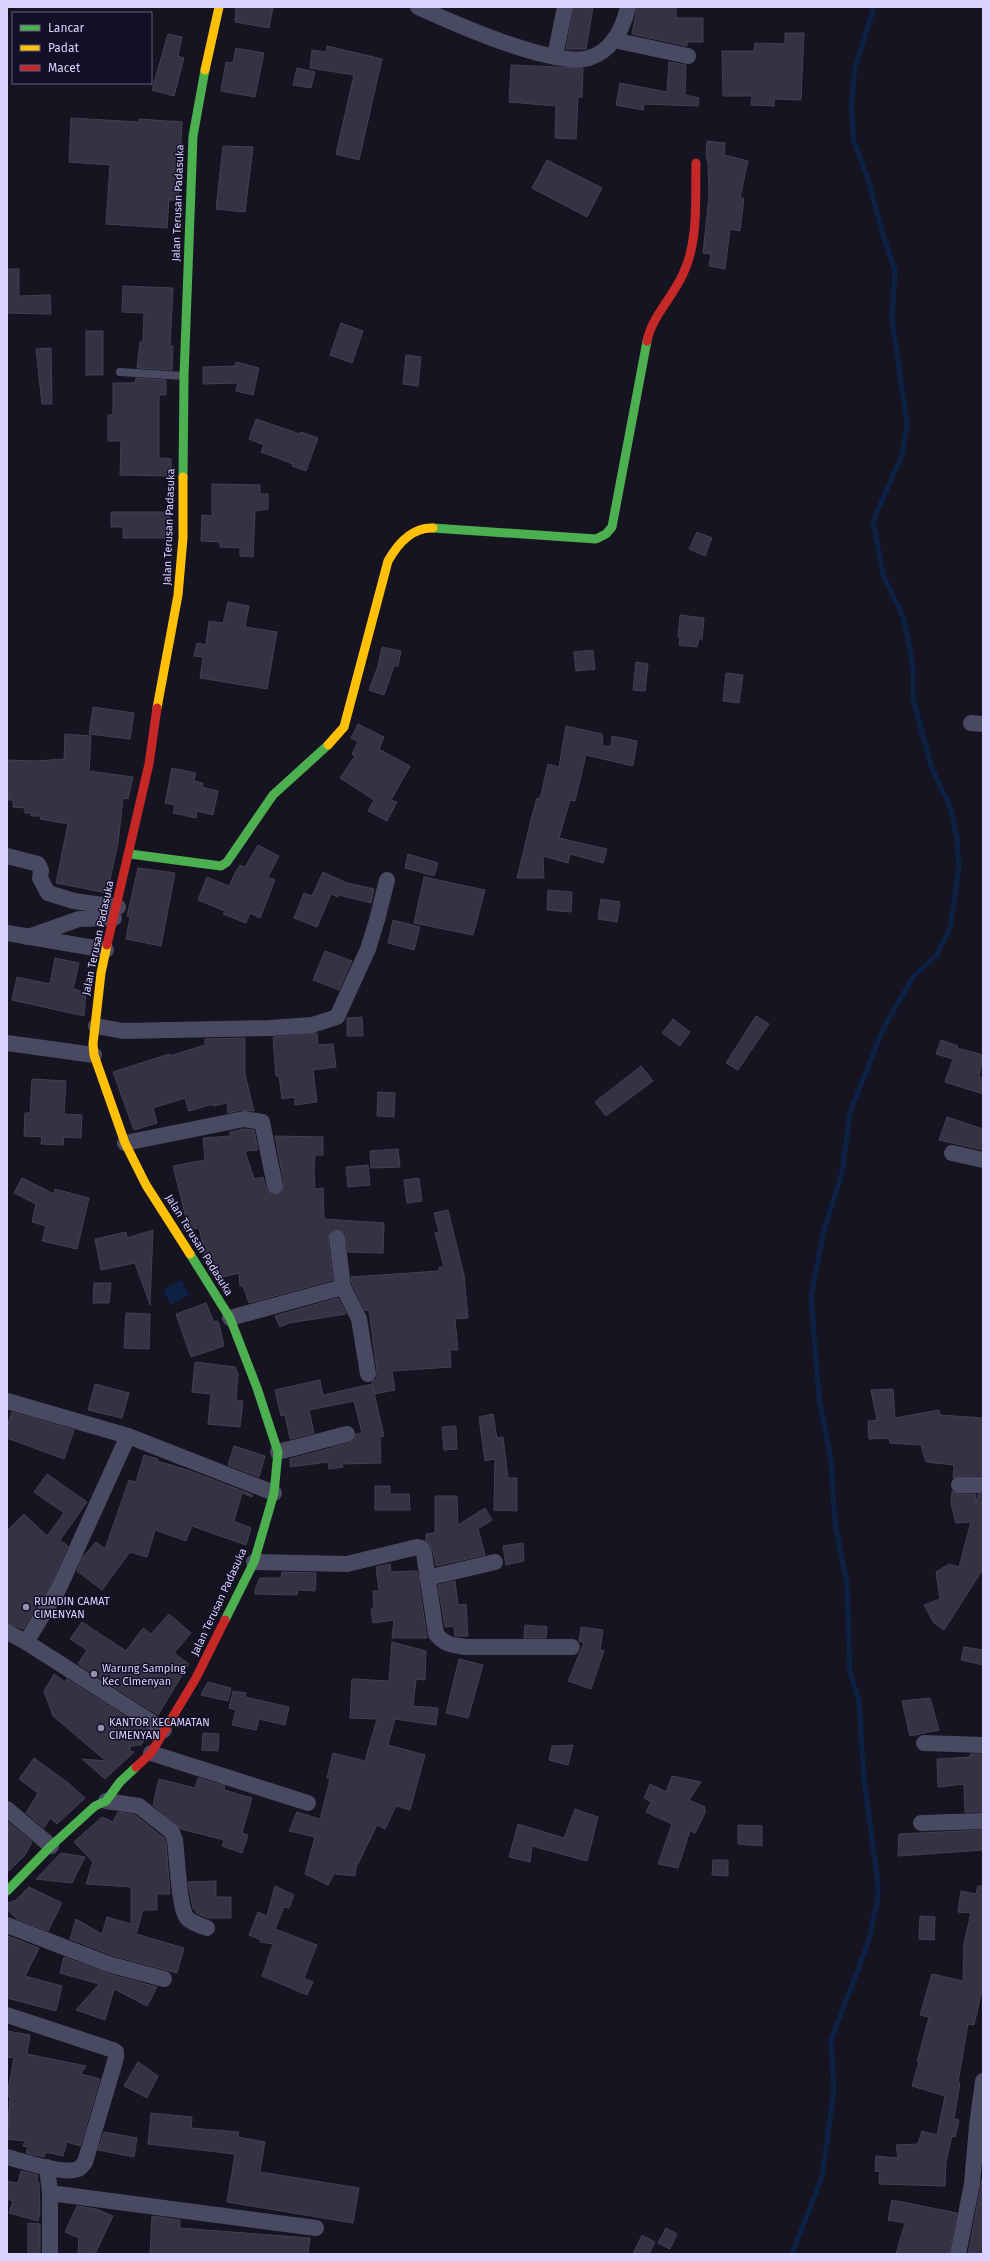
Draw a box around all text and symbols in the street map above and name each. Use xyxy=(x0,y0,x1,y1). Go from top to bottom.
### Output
legend xyxy=(12,12,152,84)
text: Lancar xyxy=(48,21,85,35)
text: Padat xyxy=(48,41,80,55)
text: Macet xyxy=(48,61,81,75)
street label: Jalan Terusan Padasuka xyxy=(169,144,187,262)
street label: Jalan Terusan Padasuka xyxy=(160,468,178,586)
street label: Jalan Terusan Padasuka xyxy=(79,879,117,997)
street label: Jalan Terusan Padasuka xyxy=(162,1192,236,1298)
street label: Jalan Terusan Padasuka xyxy=(188,1546,250,1658)
place label: RUMDIN CAMAT CIMENYAN xyxy=(34,1595,110,1621)
marker: RUMDIN CAMAT CIMENYAN xyxy=(21,1602,31,1612)
place label: Warung Samping Kec Cimenyan xyxy=(102,1662,186,1688)
marker: Warung Samping Kec Cimenyan xyxy=(89,1669,99,1679)
place label: KANTOR KECAMATAN CIMENYAN xyxy=(109,1716,210,1742)
marker: KANTOR KECAMATAN CIMENYAN xyxy=(96,1723,106,1733)

